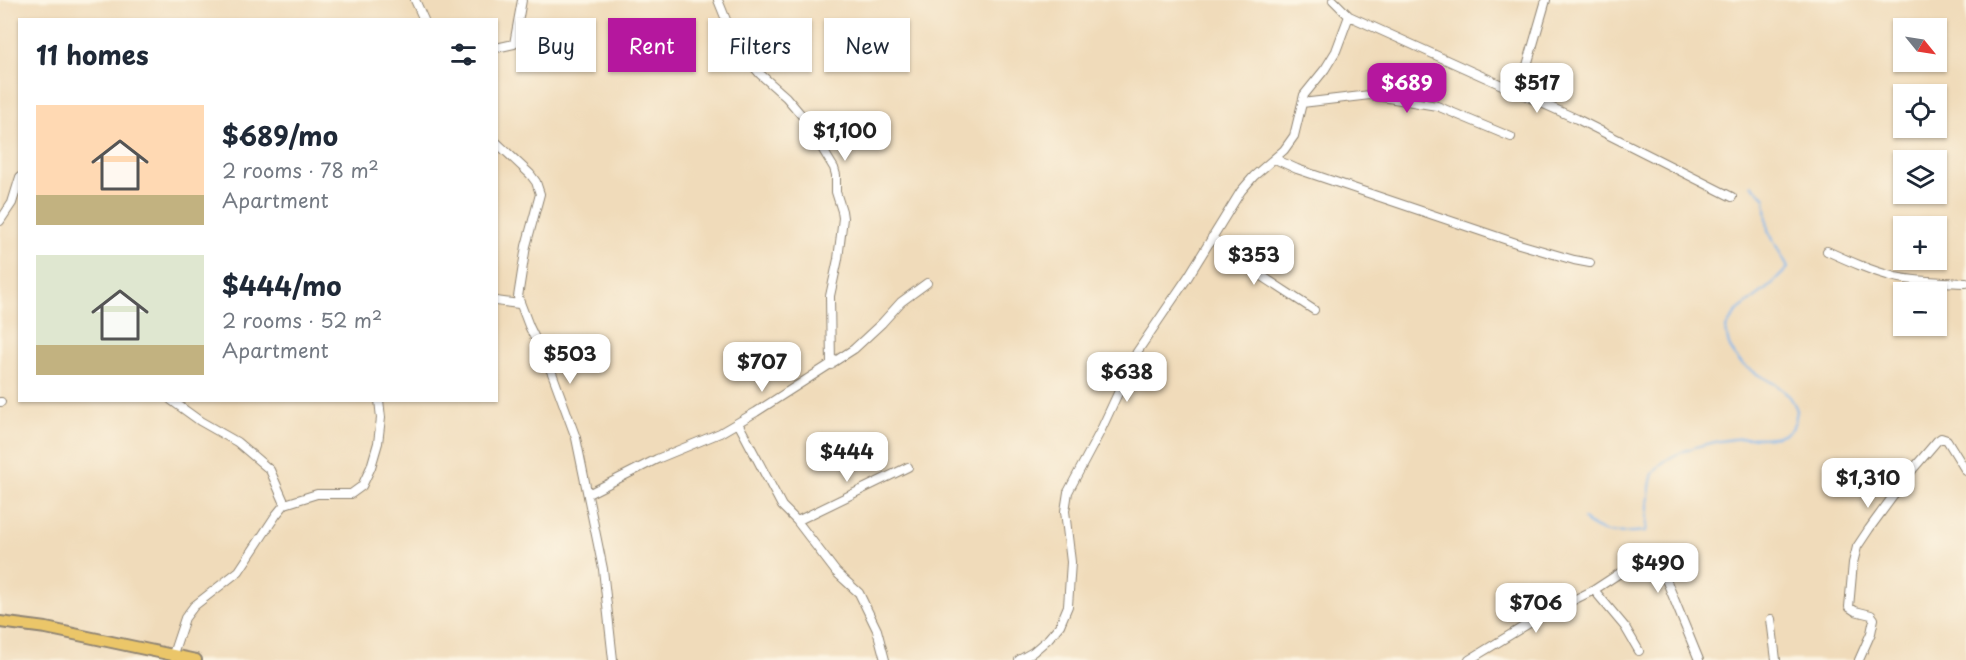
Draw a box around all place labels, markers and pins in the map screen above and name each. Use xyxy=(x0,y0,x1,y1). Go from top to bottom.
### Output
pin: $689 xyxy=(1371,63,1443,114)
pin: $517 xyxy=(1501,63,1573,114)
pin: $1,100 xyxy=(796,111,894,162)
pin: $353 xyxy=(1218,235,1290,286)
pin: $503 xyxy=(534,334,606,385)
pin: $707 xyxy=(726,342,798,393)
pin: $638 xyxy=(1091,352,1163,403)
pin: $444 xyxy=(811,432,883,483)
pin: $1,310 xyxy=(1819,458,1917,509)
pin: $490 xyxy=(1622,543,1694,594)
pin: $706 xyxy=(1500,583,1572,634)

